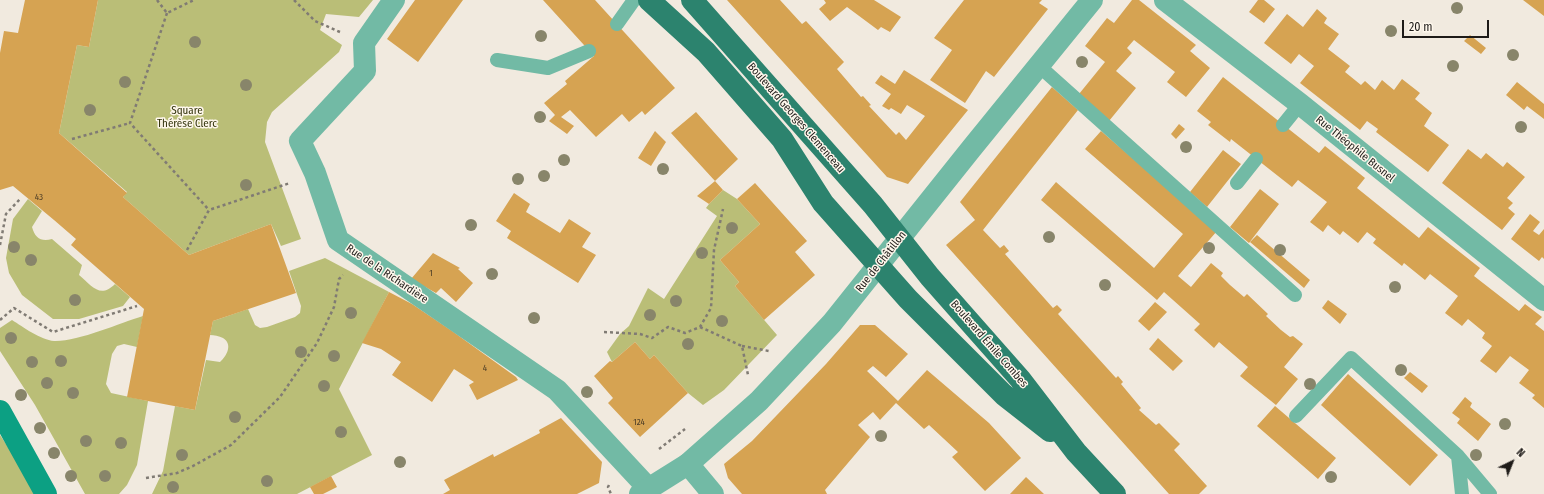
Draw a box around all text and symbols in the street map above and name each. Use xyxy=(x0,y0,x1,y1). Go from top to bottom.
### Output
scale bar xyxy=(1404,12,1491,38)
text: 20 m xyxy=(1409,20,1433,34)
street label: Boulevard Georges Clemenceau xyxy=(745,60,847,176)
park label: Square Thérèse Clerc xyxy=(157,104,217,130)
street label: Rue Théophile Busnel xyxy=(1313,113,1397,185)
house number: 43 xyxy=(35,192,43,202)
street label: Rue de Châtillon xyxy=(853,229,909,295)
street label: Rue de la Richardière xyxy=(344,242,430,306)
house number: 1 xyxy=(429,268,433,278)
street label: Boulevard Émile Combes xyxy=(948,298,1030,390)
house number: 4 xyxy=(483,363,487,373)
house number: 124 xyxy=(633,417,645,427)
north arrow xyxy=(1492,442,1532,482)
text: N xyxy=(1514,446,1527,460)

